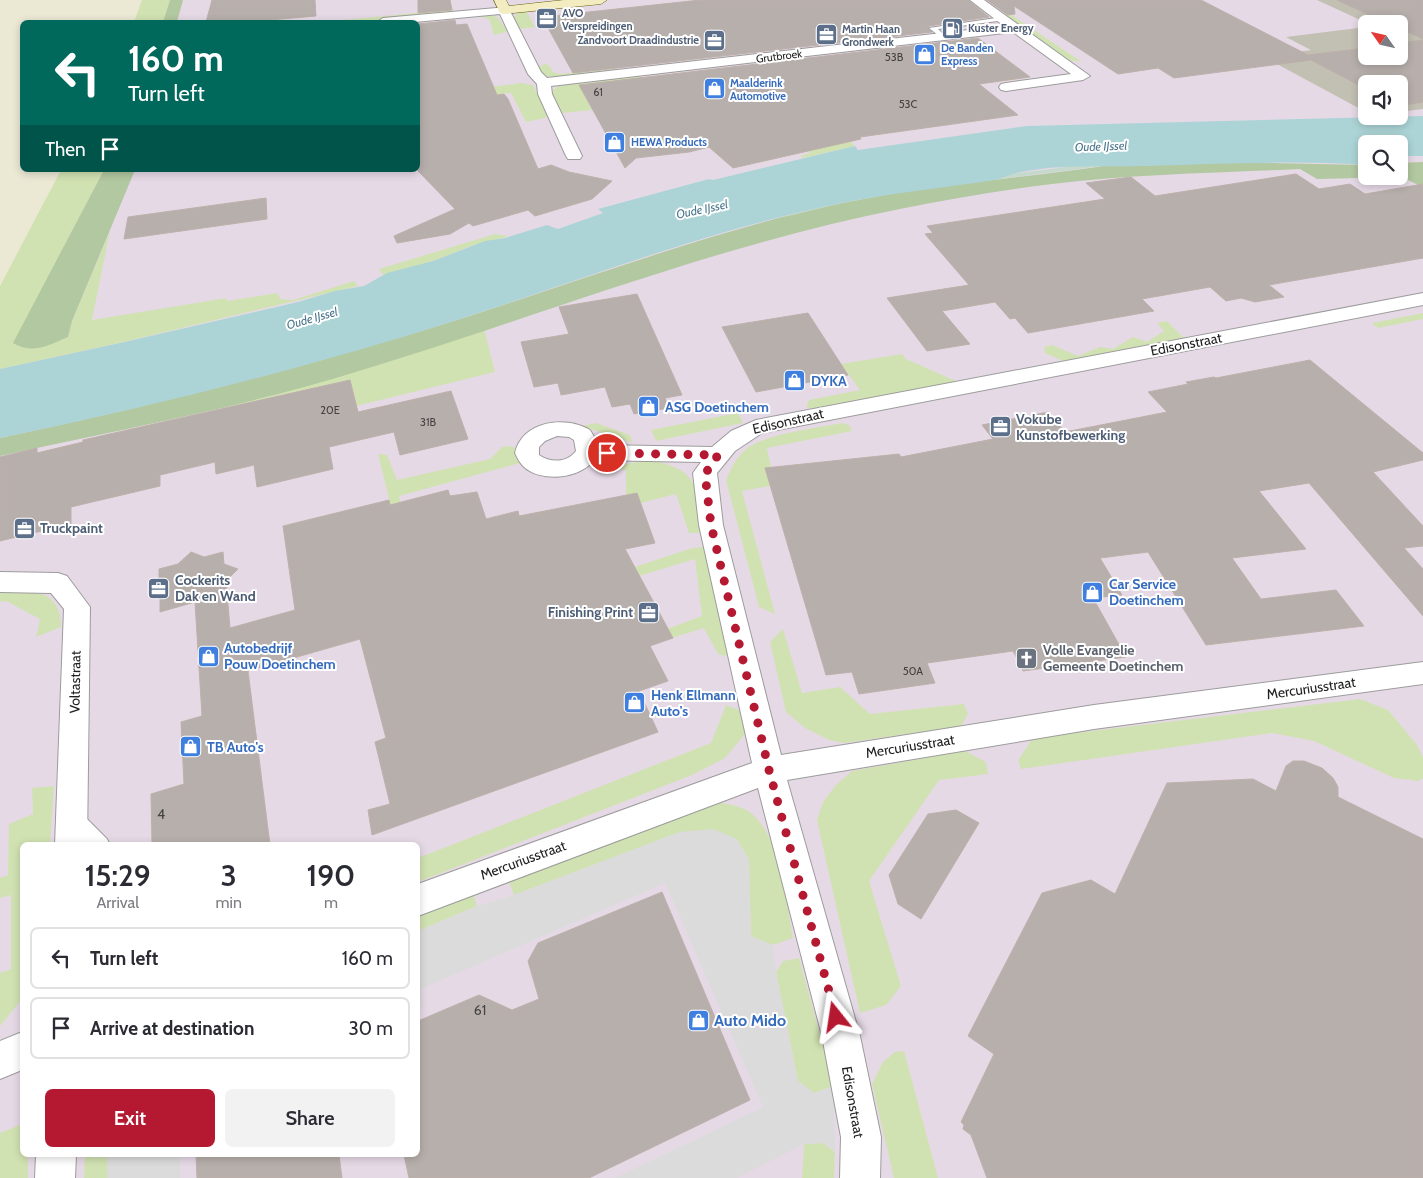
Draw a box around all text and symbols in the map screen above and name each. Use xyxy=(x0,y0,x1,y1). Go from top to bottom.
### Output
place label: AVO Verspreidingen xyxy=(562,6,633,33)
office icon: AVO Verspreidingen xyxy=(534,7,558,31)
north arrow xyxy=(1358,15,1408,65)
map controls xyxy=(1358,15,1408,185)
fuel station icon: Kuster Energy xyxy=(940,16,964,40)
place label: Kuster Energy xyxy=(968,21,1034,35)
place label: Martin Haan Grondwerk xyxy=(842,22,900,49)
office icon: Martin Haan Grondwerk xyxy=(814,23,838,47)
office icon: Zandvoort Draadindustrie xyxy=(703,28,727,52)
place label: Zandvoort Draadindustrie xyxy=(577,33,699,47)
text: 160 m xyxy=(128,37,224,80)
icon: left xyxy=(45,40,110,105)
place label: De Banden Express xyxy=(941,41,993,68)
shop icon: De Banden Express xyxy=(913,42,937,66)
street label: Grutbroek xyxy=(755,46,803,66)
house number: 53B xyxy=(885,50,904,64)
button: sound xyxy=(1358,75,1408,125)
place label: Maalderink Automotive xyxy=(730,76,786,103)
shop icon: Maalderink Automotive xyxy=(702,77,726,101)
text: Turn left xyxy=(128,80,205,107)
house number: 61 xyxy=(593,85,603,99)
house number: 53C xyxy=(899,97,918,111)
shop icon: HEWA Products xyxy=(603,130,627,154)
icon: arrive xyxy=(96,135,124,163)
place label: HEWA Products xyxy=(631,135,707,149)
button: search xyxy=(1358,135,1408,185)
text: Then xyxy=(45,138,86,161)
water label: Oude IJssel xyxy=(1075,138,1128,154)
water label: Oude IJssel xyxy=(675,196,729,222)
water label: Oude IJssel xyxy=(285,304,339,332)
street label: Edisonstraat xyxy=(1149,328,1224,360)
shop icon: DYKA xyxy=(783,369,807,393)
place label: DYKA xyxy=(811,372,847,390)
shop icon: ASG Doetinchem xyxy=(637,395,661,419)
place label: ASG Doetinchem xyxy=(665,398,769,416)
house number: 20E xyxy=(320,403,340,417)
street label: Edisonstraat xyxy=(751,404,826,438)
place label: Vokube Kunstofbewerking xyxy=(1016,410,1125,444)
house number: 31B xyxy=(420,415,436,429)
office icon: Vokube Kunstofbewerking xyxy=(988,415,1012,439)
pin xyxy=(586,432,628,474)
icon: arrive xyxy=(593,439,621,467)
office icon: Truckpaint xyxy=(12,516,36,540)
place label: Truckpaint xyxy=(40,519,103,537)
place label: Cockerits Dak en Wand xyxy=(175,571,256,605)
place label: Car Service Doetinchem xyxy=(1109,575,1184,609)
office icon: Cockerits Dak en Wand xyxy=(147,576,171,600)
shop icon: Car Service Doetinchem xyxy=(1081,580,1105,604)
office icon: Finishing Print xyxy=(637,600,661,624)
place label: Finishing Print xyxy=(548,603,633,621)
place label: Autobedrijf Pouw Doetinchem xyxy=(224,639,336,673)
place label: Volle Evangelie Gemeente Doetinchem xyxy=(1043,641,1183,675)
shop icon: Autobedrijf Pouw Doetinchem xyxy=(196,644,220,668)
church icon: Volle Evangelie Gemeente Doetinchem xyxy=(1015,646,1039,670)
street label: Voltastraat xyxy=(65,650,85,714)
house number: 50A xyxy=(903,664,923,678)
street label: Mercuriusstraat xyxy=(1265,673,1357,703)
place label: Henk Ellmann Auto's xyxy=(651,686,736,720)
shop icon: Henk Ellmann Auto's xyxy=(623,691,647,715)
street label: Mercuriusstraat xyxy=(864,730,956,762)
shop icon: TB Auto's xyxy=(179,735,203,759)
place label: TB Auto's xyxy=(207,738,264,756)
house number: 4 xyxy=(157,805,165,823)
street label: Mercuriusstraat xyxy=(478,836,568,884)
text: 15:29 xyxy=(85,857,151,894)
text: 3 xyxy=(221,857,237,894)
text: 190 xyxy=(307,857,355,894)
text: Arrival xyxy=(96,893,139,912)
text: min xyxy=(215,893,242,912)
text: m xyxy=(324,893,338,912)
icon: left xyxy=(47,944,75,972)
text: Turn left xyxy=(90,947,158,970)
text: 160 m xyxy=(342,947,393,970)
position arrow xyxy=(809,990,861,1042)
house number: 61 xyxy=(474,1001,486,1019)
shop icon: Auto Mido xyxy=(686,1008,710,1032)
place label: Auto Mido xyxy=(714,1011,786,1030)
icon: arrive xyxy=(47,1014,75,1042)
text: Arrive at destination xyxy=(90,1017,254,1040)
text: 30 m xyxy=(349,1017,393,1040)
street label: Edisonstraat xyxy=(838,1065,868,1140)
button: Exit xyxy=(45,1089,215,1147)
button: Share xyxy=(225,1089,395,1147)

